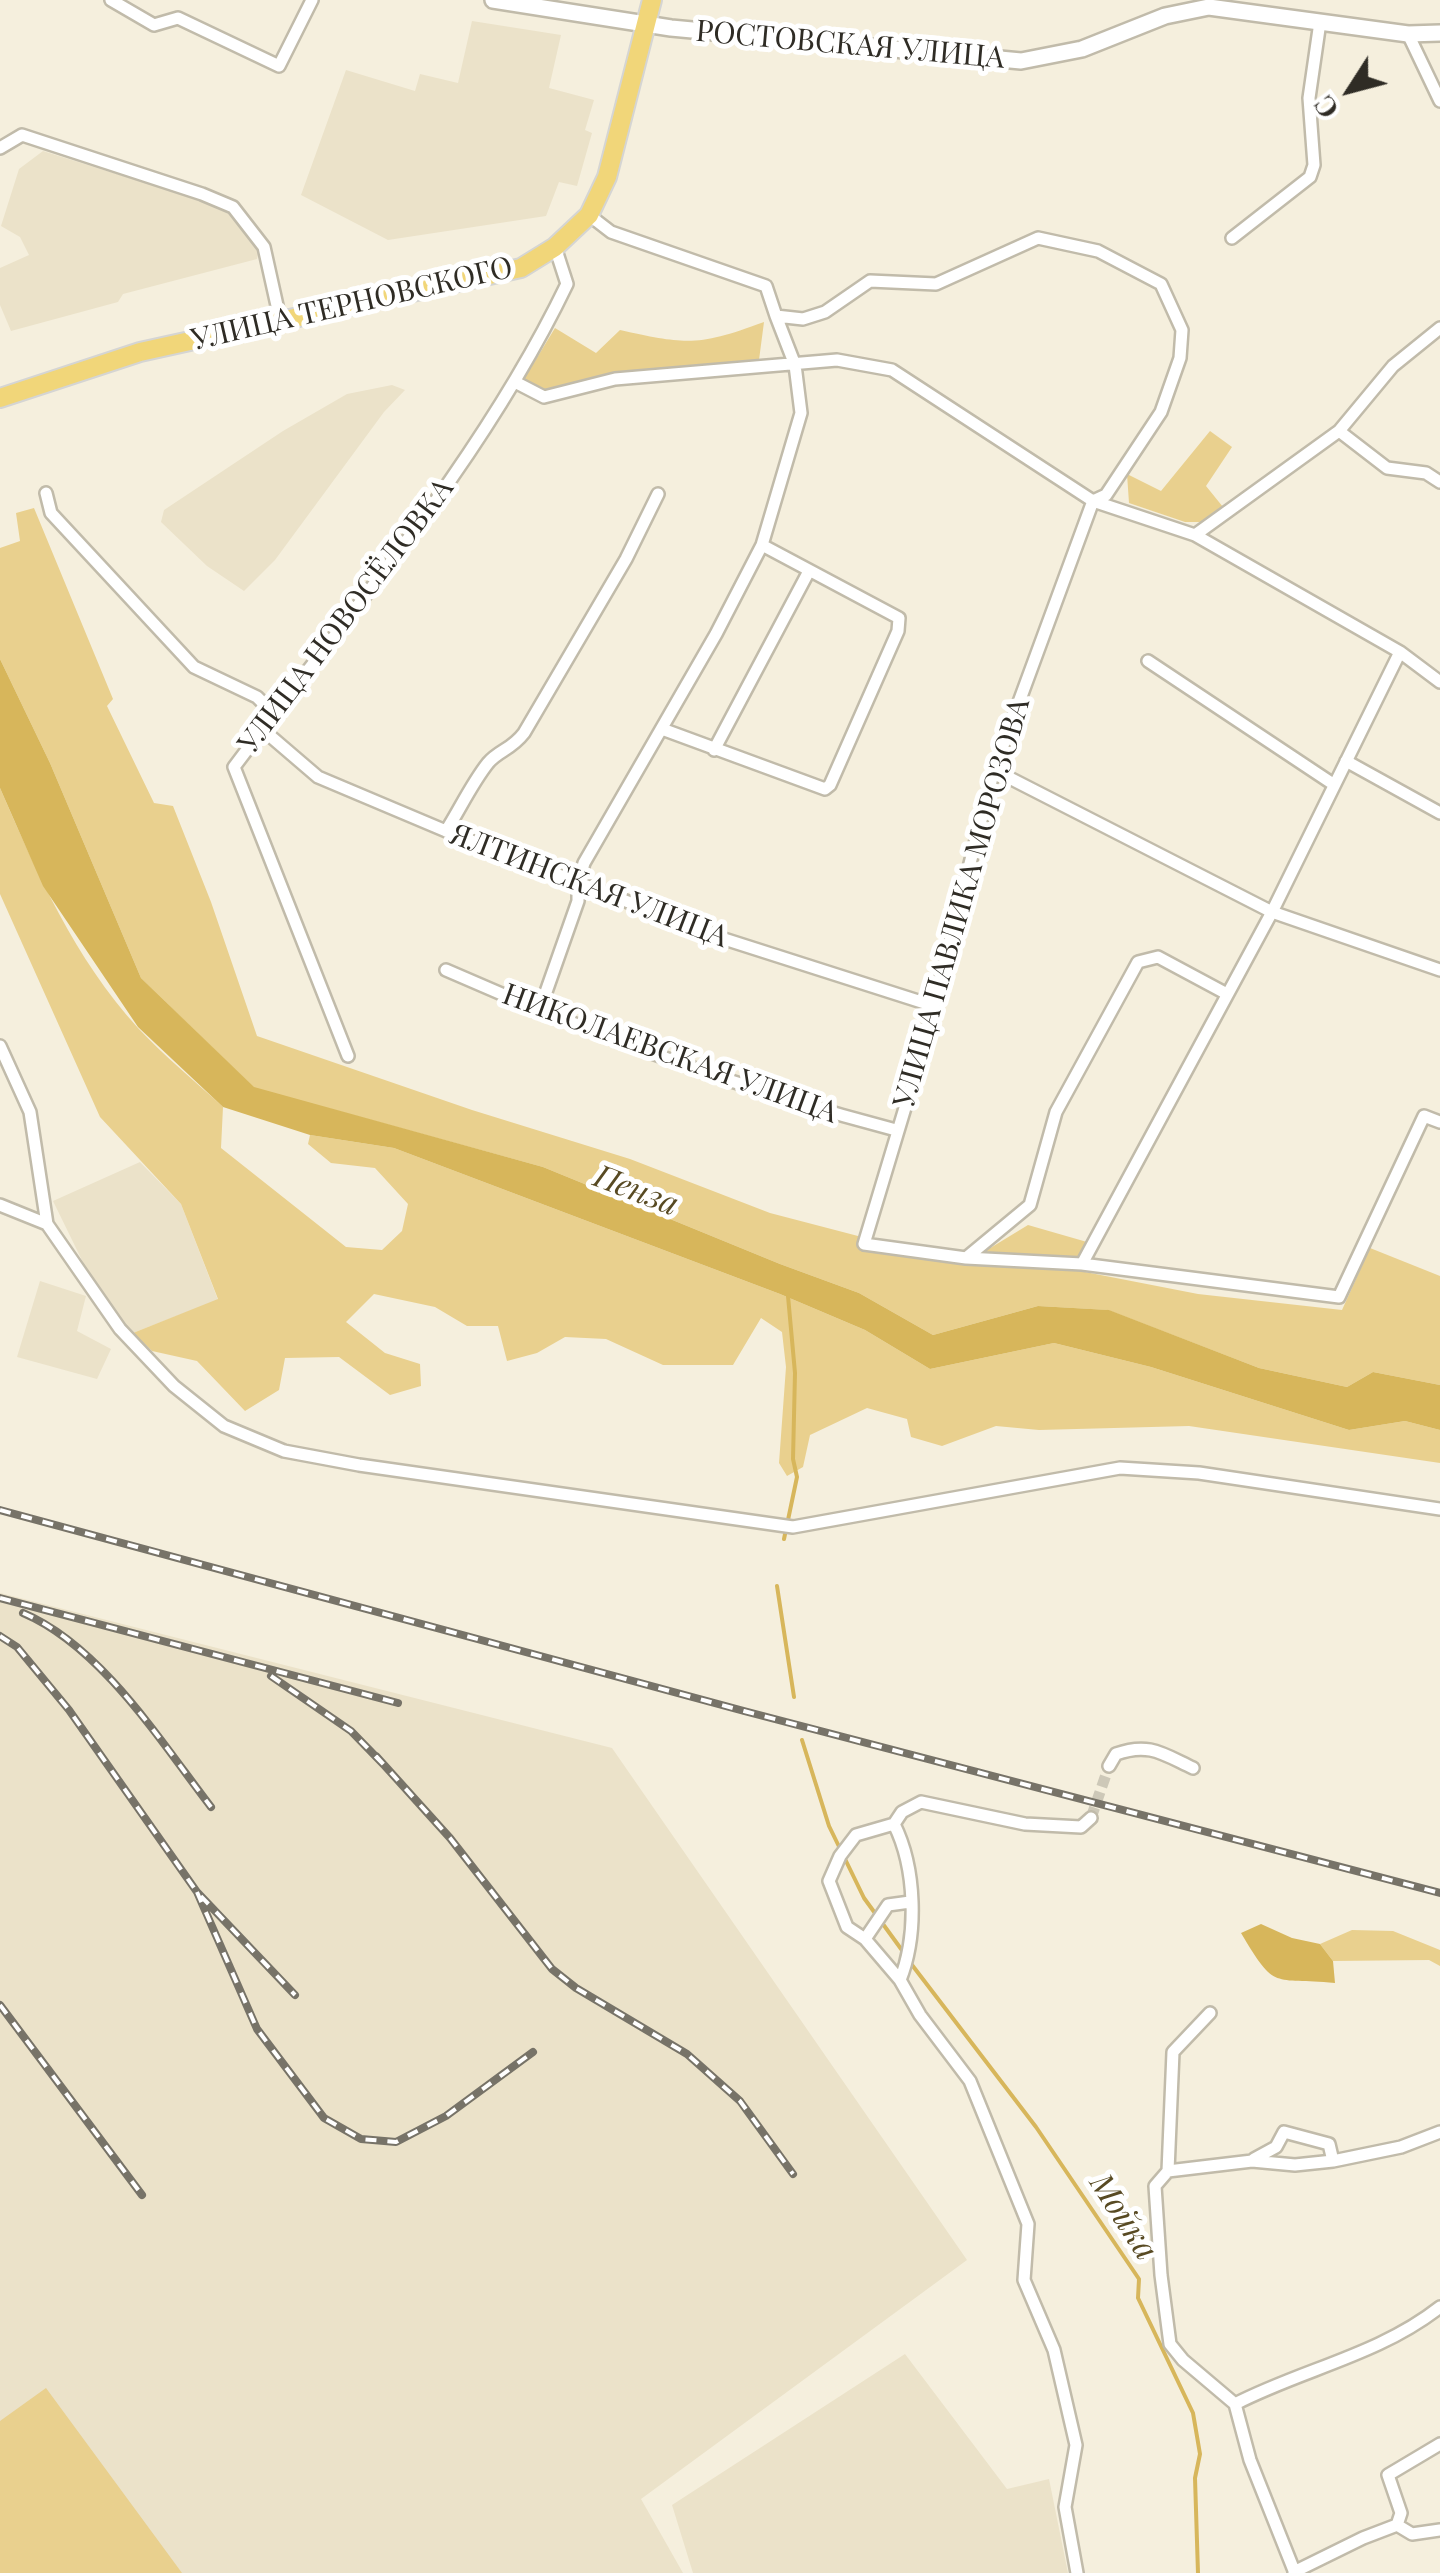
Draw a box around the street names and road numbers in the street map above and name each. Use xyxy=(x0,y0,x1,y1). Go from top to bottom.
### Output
street label: РОСТОВСКАЯ УЛИЦА xyxy=(694,14,1006,76)
street label: УЛИЦА ТЕРНОВСКОГО xyxy=(188,250,516,358)
street label: УЛИЦА НОВОСЁЛОВКА xyxy=(231,471,461,761)
street label: УЛИЦА ПАВЛИКА МОРОЗОВА xyxy=(886,694,1038,1112)
street label: ЯЛТИНСКАЯ УЛИЦА xyxy=(445,816,733,956)
street label: НИКОЛАЕВСКАЯ УЛИЦА xyxy=(498,977,842,1131)

